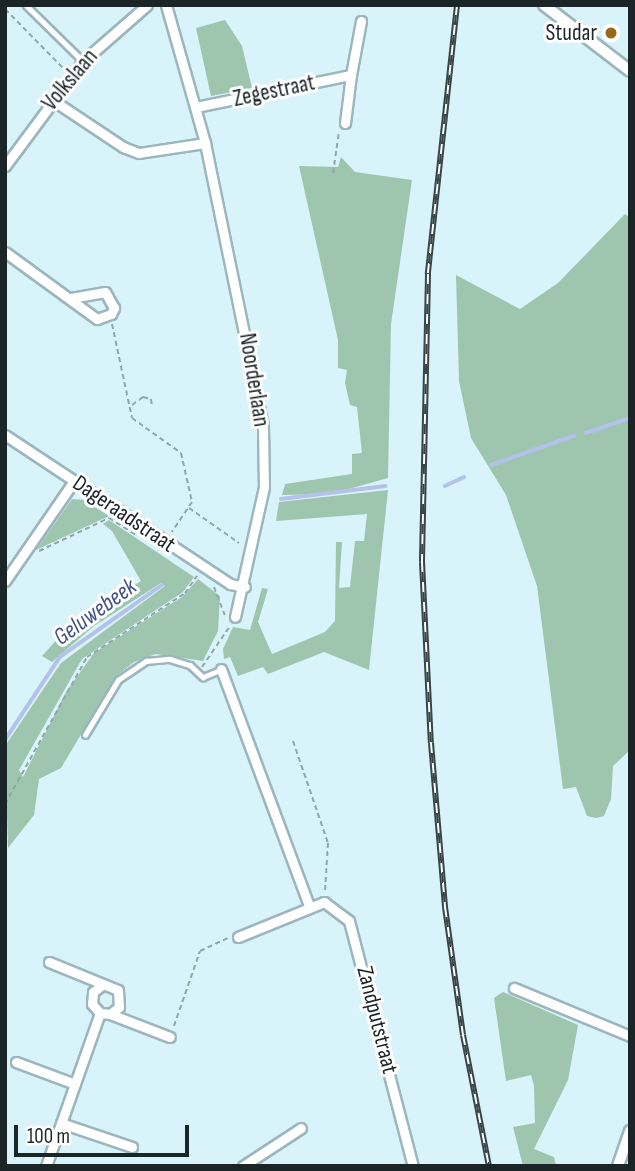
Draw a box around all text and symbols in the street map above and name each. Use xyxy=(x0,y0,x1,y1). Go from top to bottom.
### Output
place label: Studar xyxy=(545,19,597,47)
marker: Studar xyxy=(603,25,619,41)
street label: Volkslaan xyxy=(36,44,104,116)
street label: Zegestraat xyxy=(231,69,317,113)
street label: Noorderlaan xyxy=(233,331,275,429)
street label: Dageraadstraat xyxy=(67,470,181,558)
water label: Geluwebeek xyxy=(48,572,142,652)
street label: Zandputstraat xyxy=(350,963,404,1077)
scale bar xyxy=(18,1112,192,1156)
text: 100 m xyxy=(27,1124,70,1149)

